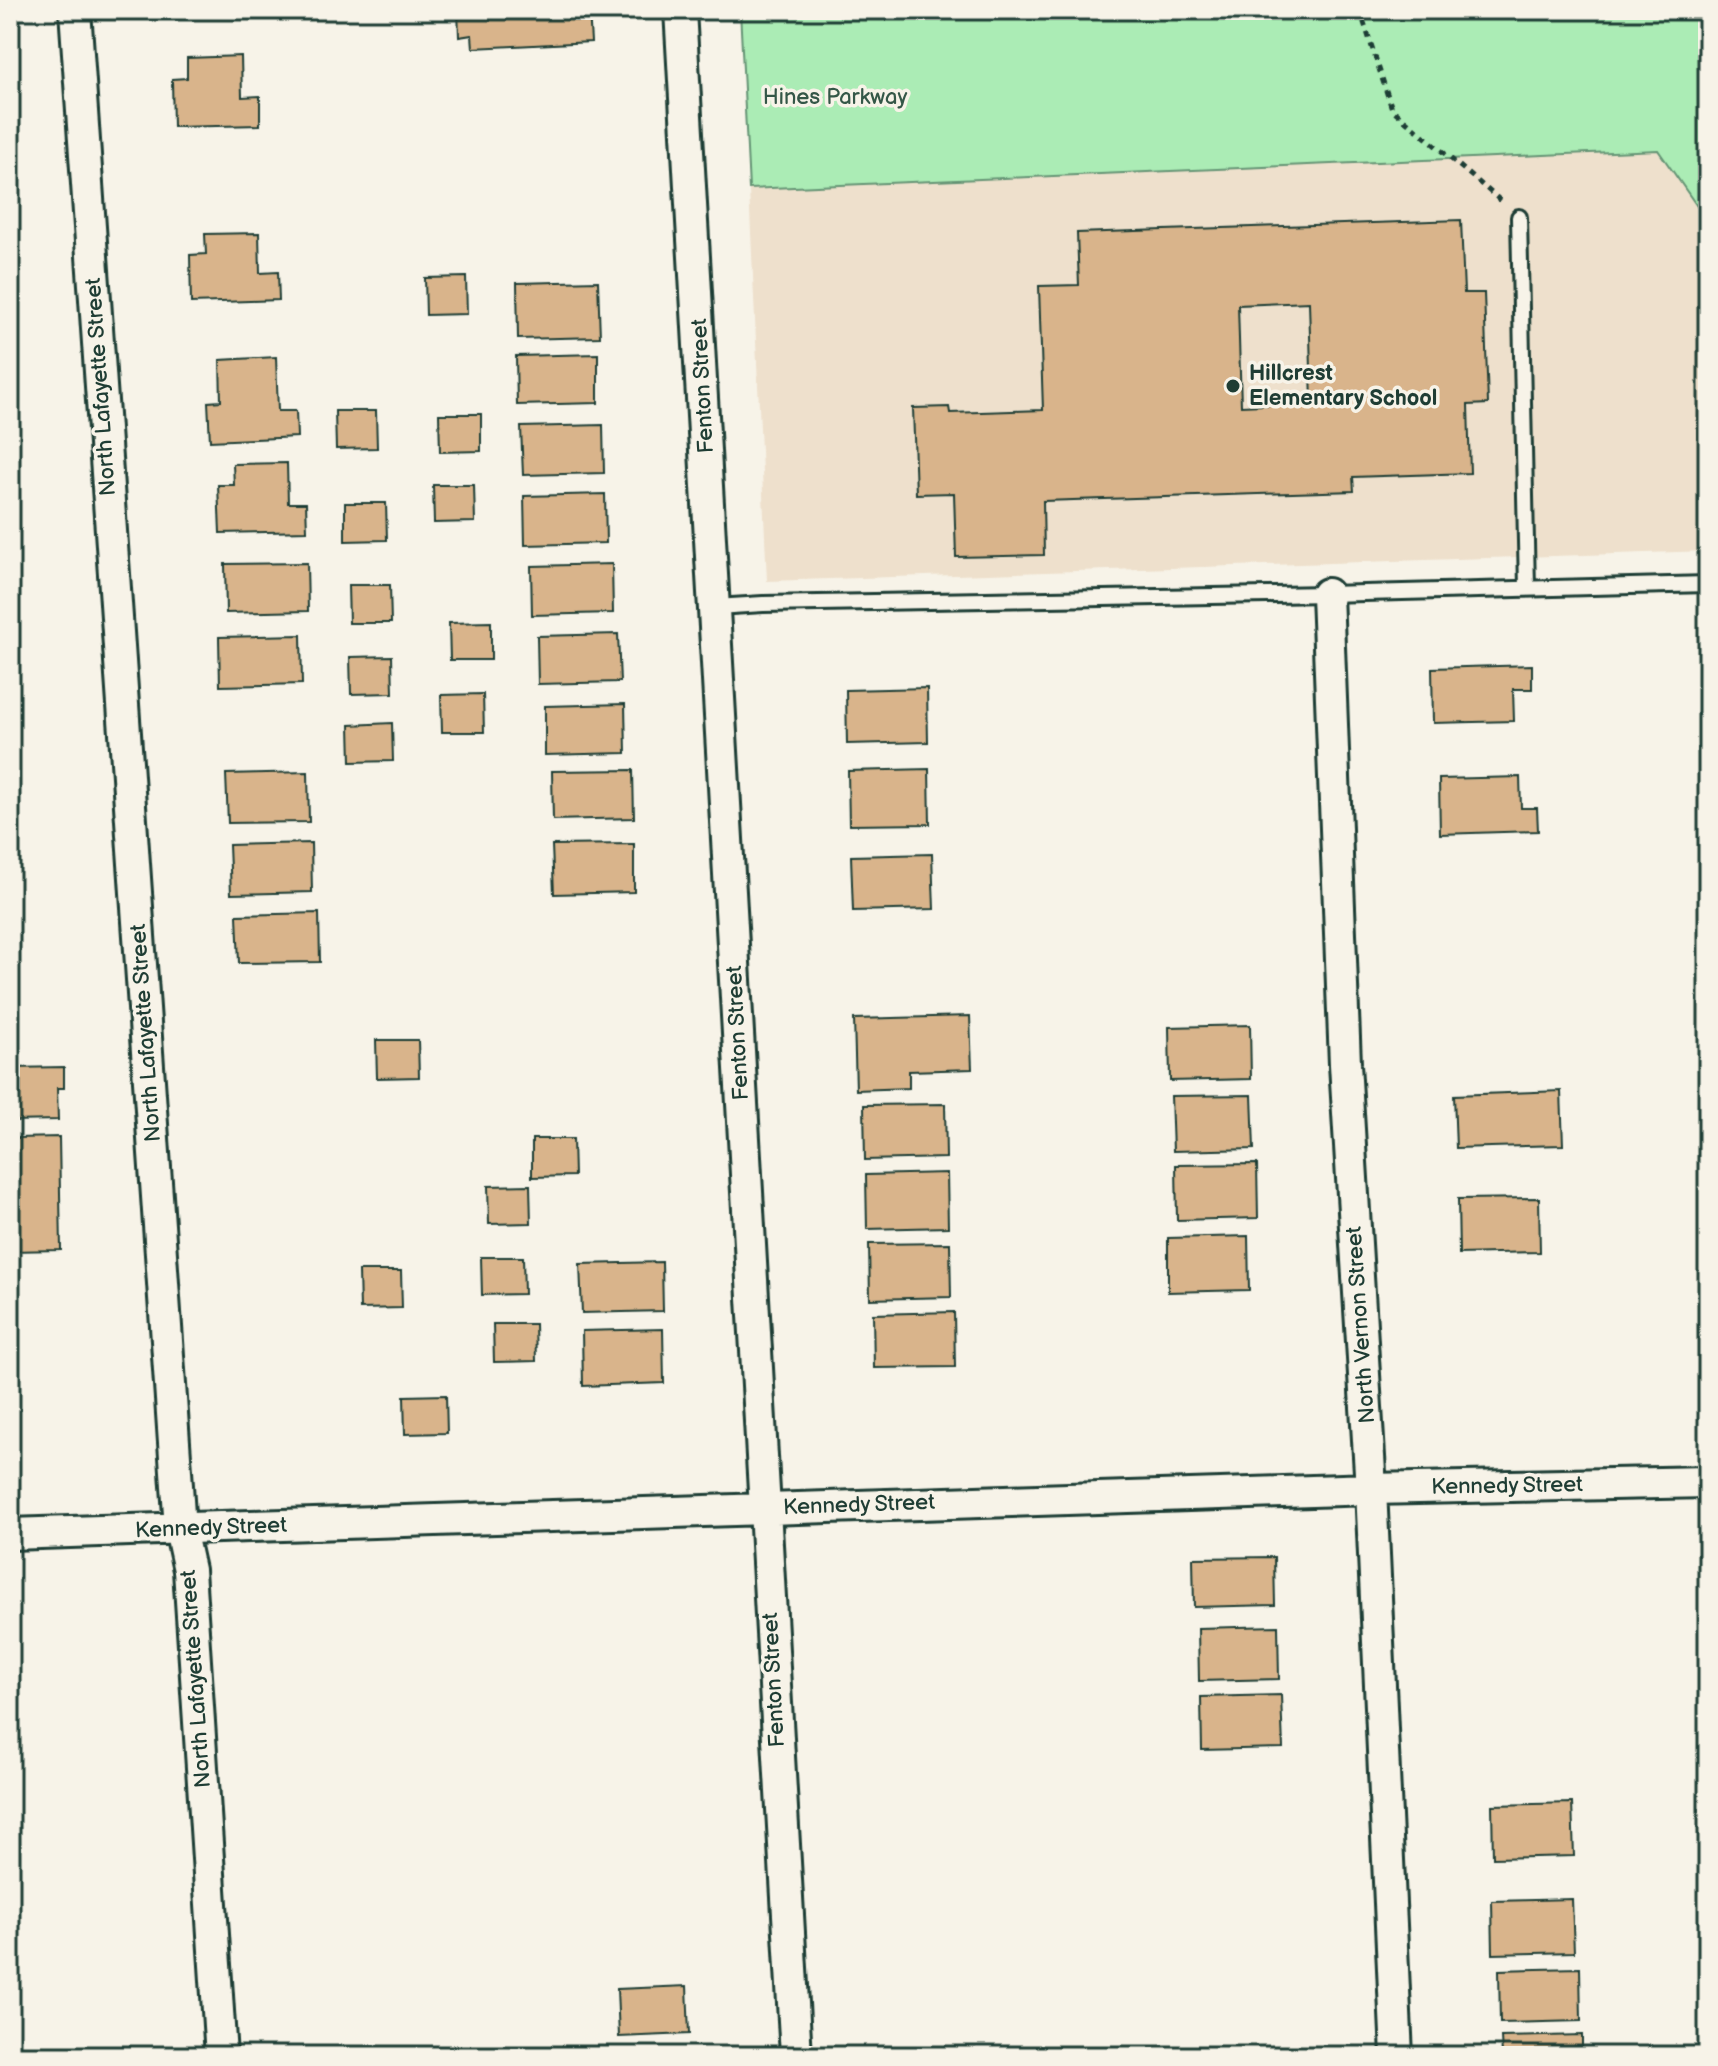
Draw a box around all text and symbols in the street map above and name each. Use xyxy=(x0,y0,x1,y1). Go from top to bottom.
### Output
park label: Hines Parkway xyxy=(763,84,907,111)
street label: North Lafayette Street xyxy=(80,277,122,497)
street label: Fenton Street xyxy=(686,318,720,454)
place label: Hillcrest Elementary School xyxy=(1249,360,1437,412)
marker: Hillcrest Elementary School xyxy=(1224,377,1242,395)
street label: North Lafayette Street xyxy=(125,923,167,1143)
street label: Fenton Street xyxy=(721,965,755,1101)
street label: North Vernon Street xyxy=(1341,1225,1381,1424)
street label: Kennedy Street xyxy=(1431,1471,1583,1501)
street label: Kennedy Street xyxy=(783,1489,936,1521)
street label: Kennedy Street xyxy=(135,1512,288,1544)
street label: North Lafayette Street xyxy=(175,1569,217,1789)
street label: Fenton Street xyxy=(757,1612,791,1748)

